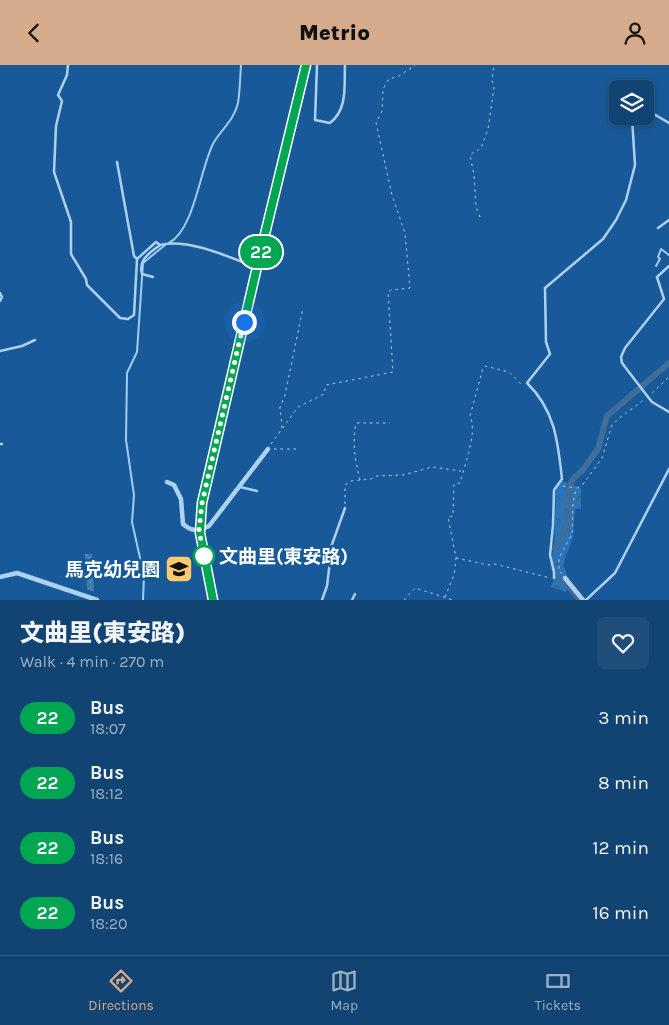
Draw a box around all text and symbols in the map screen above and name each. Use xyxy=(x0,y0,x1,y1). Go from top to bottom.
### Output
icon: back xyxy=(20,19,48,47)
icon: person xyxy=(621,19,649,47)
text: Metrio xyxy=(299,20,370,46)
map controls xyxy=(609,80,654,125)
button: layers xyxy=(609,80,654,125)
line badge: 22 xyxy=(238,236,284,268)
text: 22 xyxy=(250,241,272,263)
your location xyxy=(232,310,257,335)
marker: 文曲里(東安路) xyxy=(193,545,215,567)
place label: 文曲里(東安路) xyxy=(219,546,348,568)
school or university icon: 馬克幼兒園 xyxy=(164,554,194,584)
place label: 馬克幼兒園 xyxy=(65,559,160,581)
button: heart xyxy=(597,617,649,669)
text: 文曲里(東安路) xyxy=(20,619,185,647)
text: Walk · 4 min · 270 m xyxy=(20,652,164,671)
text: Bus xyxy=(90,697,124,719)
text: 22 xyxy=(37,707,58,729)
text: 3 min xyxy=(598,707,649,729)
text: 18:07 xyxy=(90,719,126,738)
text: Bus xyxy=(90,762,124,784)
text: 22 xyxy=(37,772,58,794)
text: 8 min xyxy=(598,772,649,794)
text: 18:12 xyxy=(90,784,123,803)
text: Bus xyxy=(90,827,124,849)
text: 22 xyxy=(37,837,58,859)
text: 12 min xyxy=(592,837,649,859)
text: 18:16 xyxy=(90,849,123,868)
text: Bus xyxy=(90,892,124,914)
text: 22 xyxy=(37,902,58,924)
text: 16 min xyxy=(592,902,649,924)
text: 18:20 xyxy=(90,914,128,933)
tab: Directions xyxy=(88,967,154,1014)
tab: Map xyxy=(330,967,358,1014)
tab: Tickets xyxy=(535,967,581,1014)

